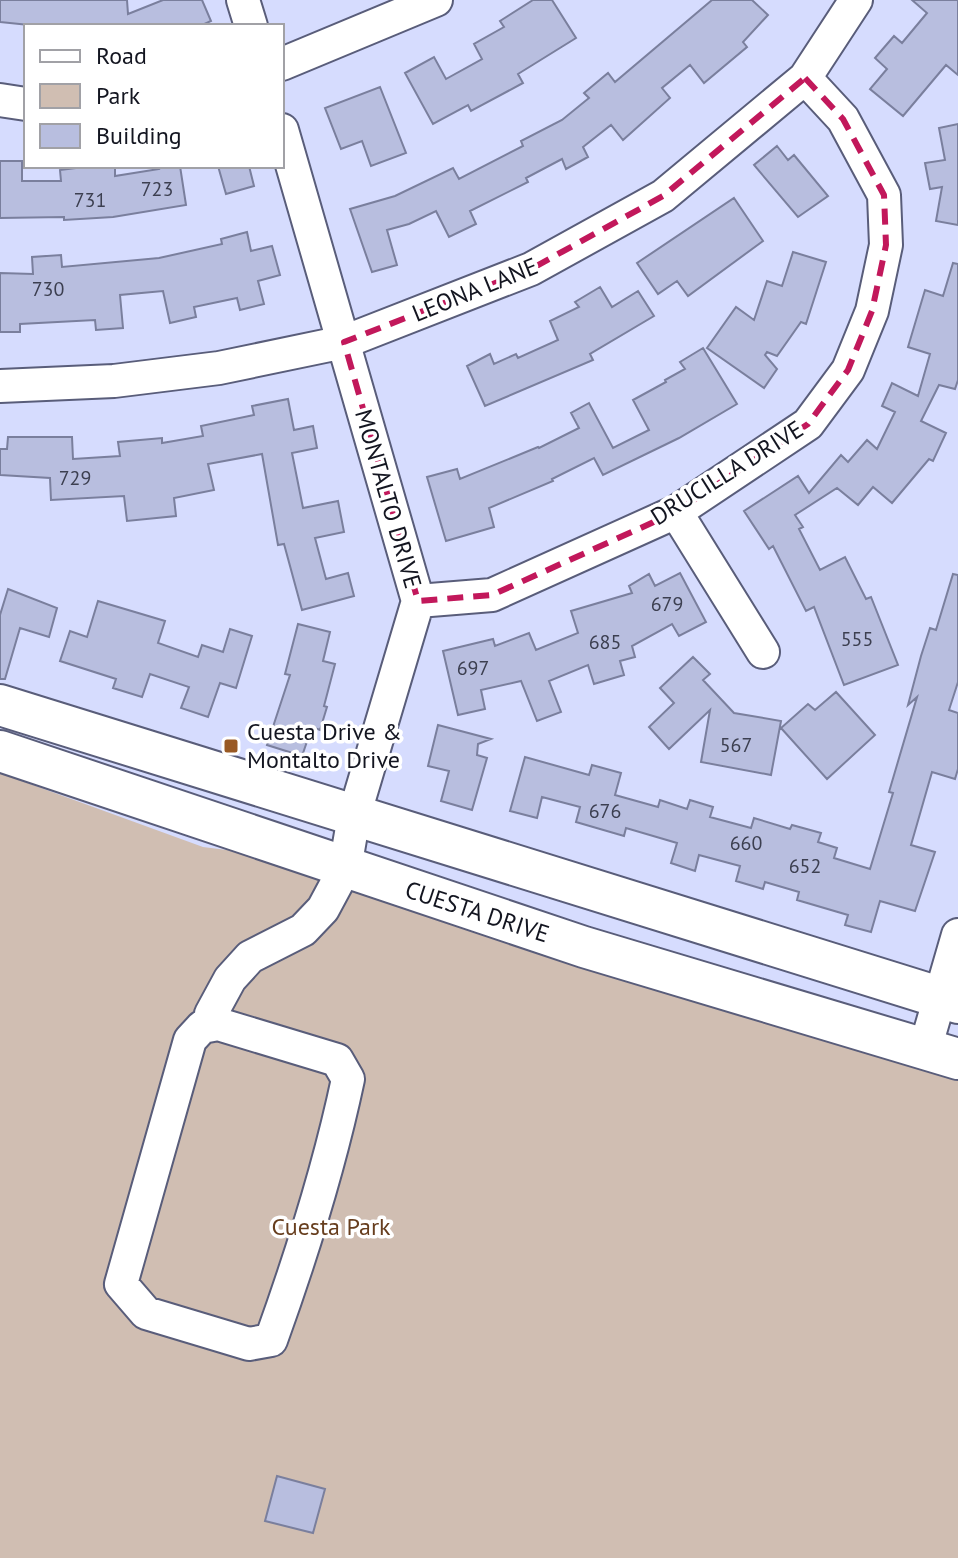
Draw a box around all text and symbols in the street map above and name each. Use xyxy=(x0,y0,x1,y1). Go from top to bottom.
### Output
legend xyxy=(24,24,284,168)
text: Road xyxy=(96,40,147,71)
text: Park xyxy=(96,80,141,111)
text: Building xyxy=(96,120,182,151)
house number: 723 xyxy=(141,176,173,202)
house number: 731 xyxy=(74,187,106,213)
street label: LEONA LANE xyxy=(407,250,542,329)
house number: 730 xyxy=(32,276,64,302)
street label: MONTALTO DRIVE xyxy=(348,406,429,592)
street label: DRUCILLA DRIVE xyxy=(645,413,809,532)
house number: 729 xyxy=(59,465,91,491)
house number: 679 xyxy=(651,591,683,617)
house number: 555 xyxy=(841,626,873,652)
house number: 685 xyxy=(589,629,621,655)
house number: 697 xyxy=(457,655,489,681)
place label: Cuesta Drive & Montalto Drive xyxy=(247,716,402,775)
house number: 567 xyxy=(720,732,752,758)
marker: Cuesta Drive & Montalto Drive xyxy=(222,737,240,755)
house number: 676 xyxy=(589,798,621,824)
house number: 660 xyxy=(730,830,762,856)
house number: 652 xyxy=(789,853,821,879)
street label: CUESTA DRIVE xyxy=(401,874,553,949)
park label: Cuesta Park xyxy=(271,1211,391,1242)

